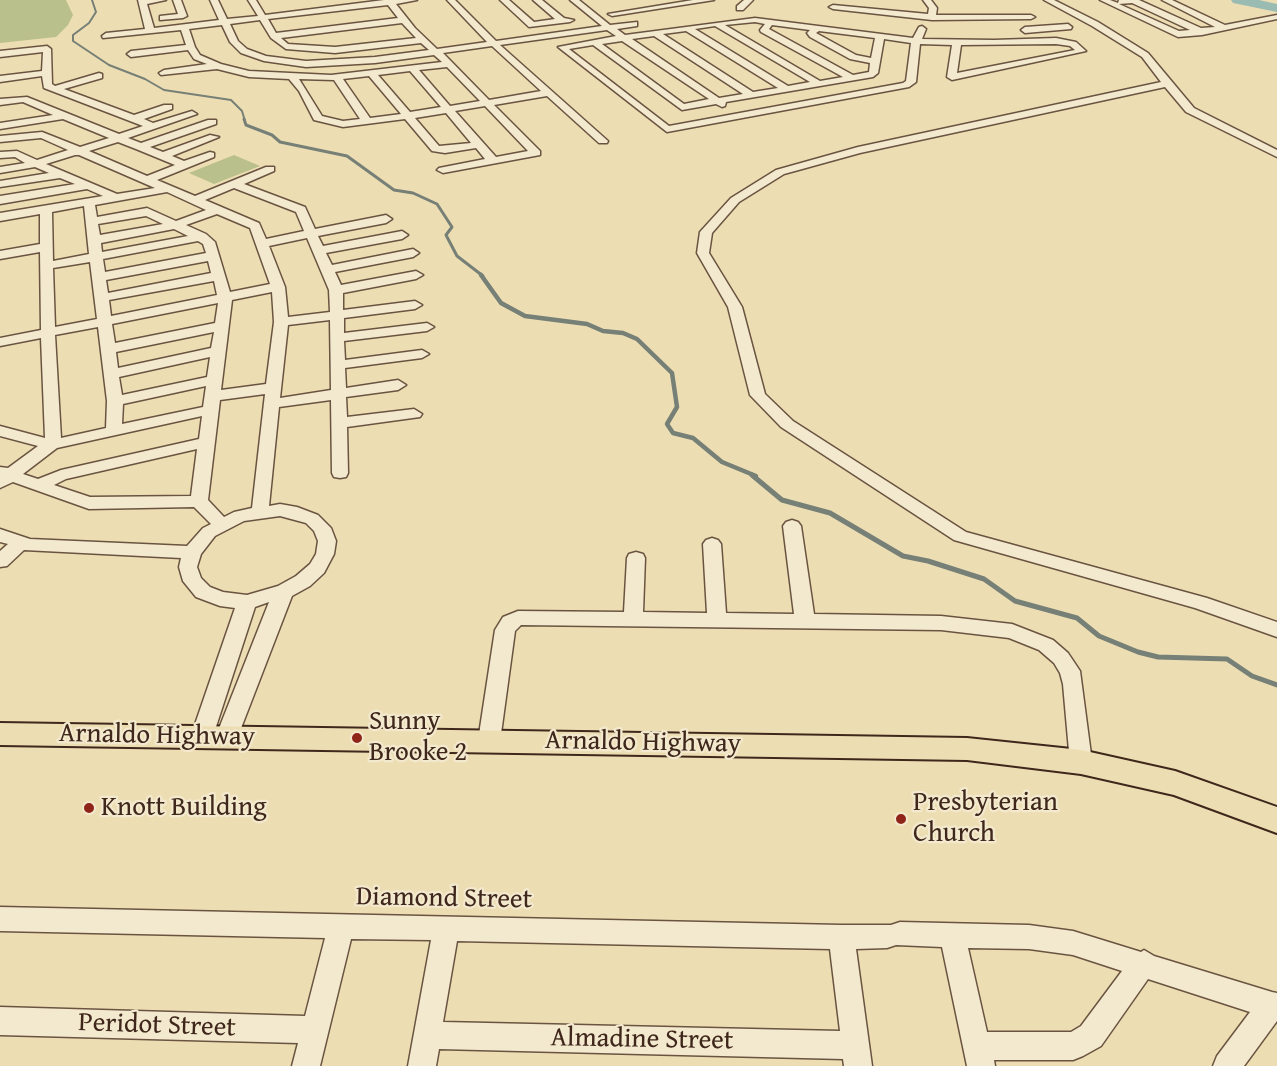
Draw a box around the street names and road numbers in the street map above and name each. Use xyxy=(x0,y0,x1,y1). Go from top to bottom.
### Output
street label: Arnaldo Highway xyxy=(59,718,255,754)
street label: Arnaldo Highway xyxy=(545,725,741,761)
street label: Diamond Street xyxy=(356,881,532,917)
street label: Peridot Street xyxy=(78,1007,236,1045)
street label: Almadine Street xyxy=(550,1022,734,1058)

